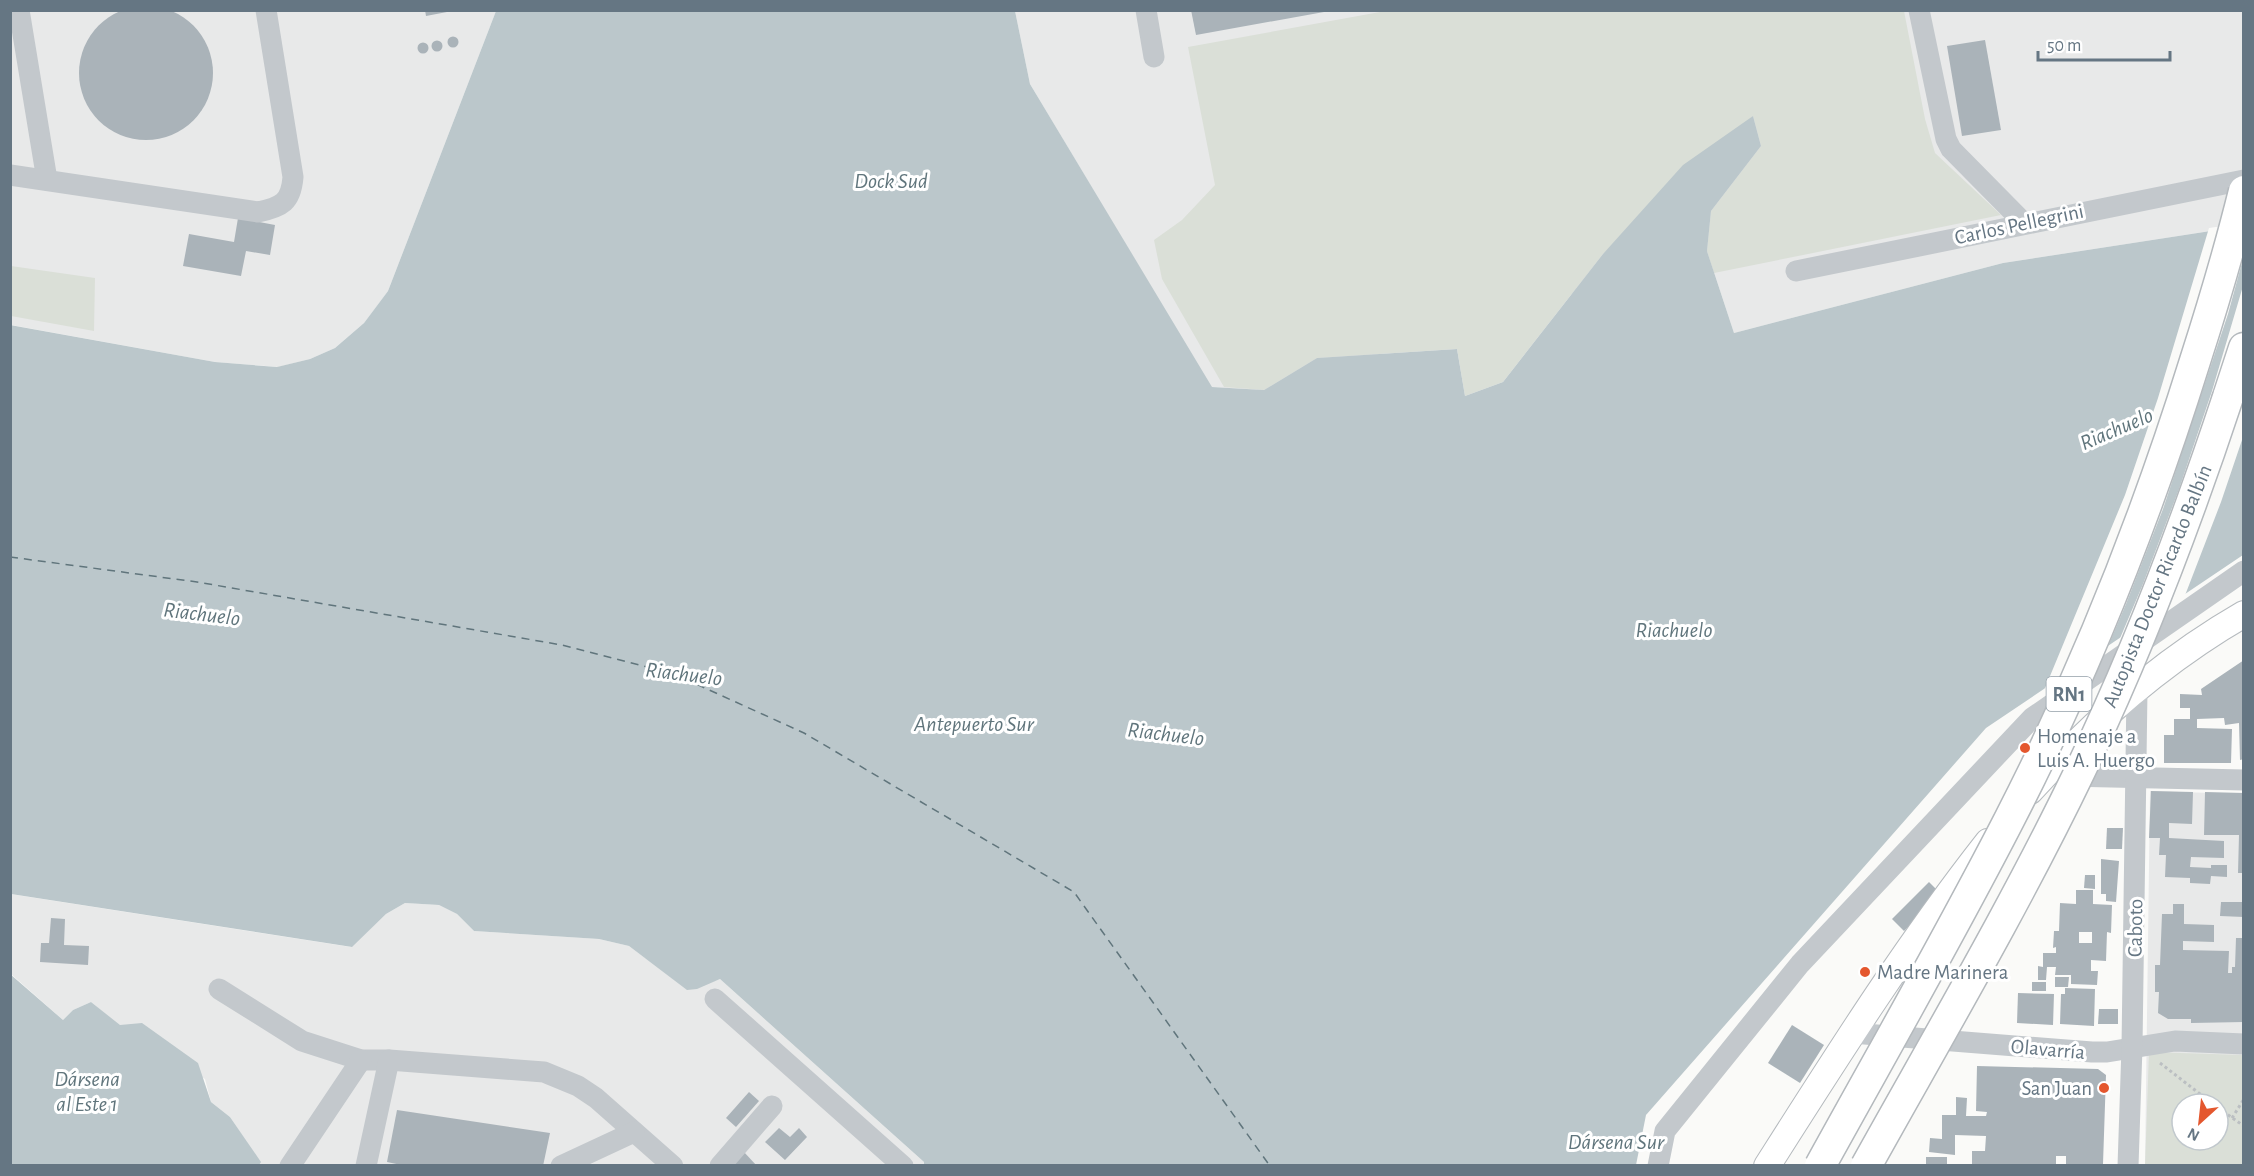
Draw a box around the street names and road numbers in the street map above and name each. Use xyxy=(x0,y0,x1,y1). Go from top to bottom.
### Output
street label: Carlos Pellegrini xyxy=(1953,201,2086,248)
street label: Autopista Doctor Ricardo Balbín xyxy=(2099,462,2216,711)
road number: RN1 xyxy=(2046,677,2092,711)
street label: Caboto xyxy=(2124,899,2147,957)
street label: Olavarría xyxy=(2010,1036,2086,1063)

